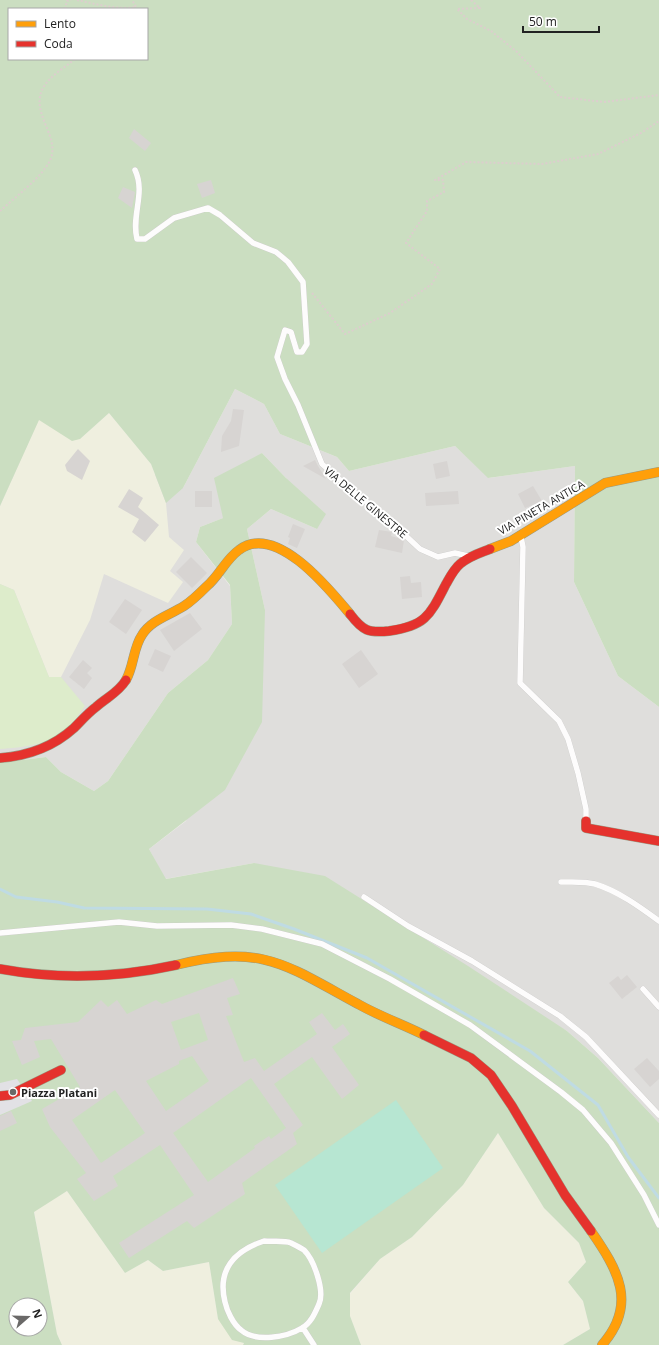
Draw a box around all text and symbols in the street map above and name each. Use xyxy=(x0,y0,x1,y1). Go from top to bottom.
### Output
legend xyxy=(8,8,148,60)
scale bar xyxy=(523,8,599,34)
text: 50 m xyxy=(529,13,557,30)
text: Lento xyxy=(44,15,76,32)
text: Coda xyxy=(44,35,73,52)
street label: VIA DELLE GINESTRE xyxy=(321,463,411,541)
street label: VIA PINETA ANTICA xyxy=(495,476,587,538)
place label: Piazza Platani xyxy=(21,1085,97,1100)
marker: Piazza Platani xyxy=(8,1087,18,1097)
north arrow xyxy=(8,1297,48,1337)
text: N xyxy=(29,1307,46,1320)

